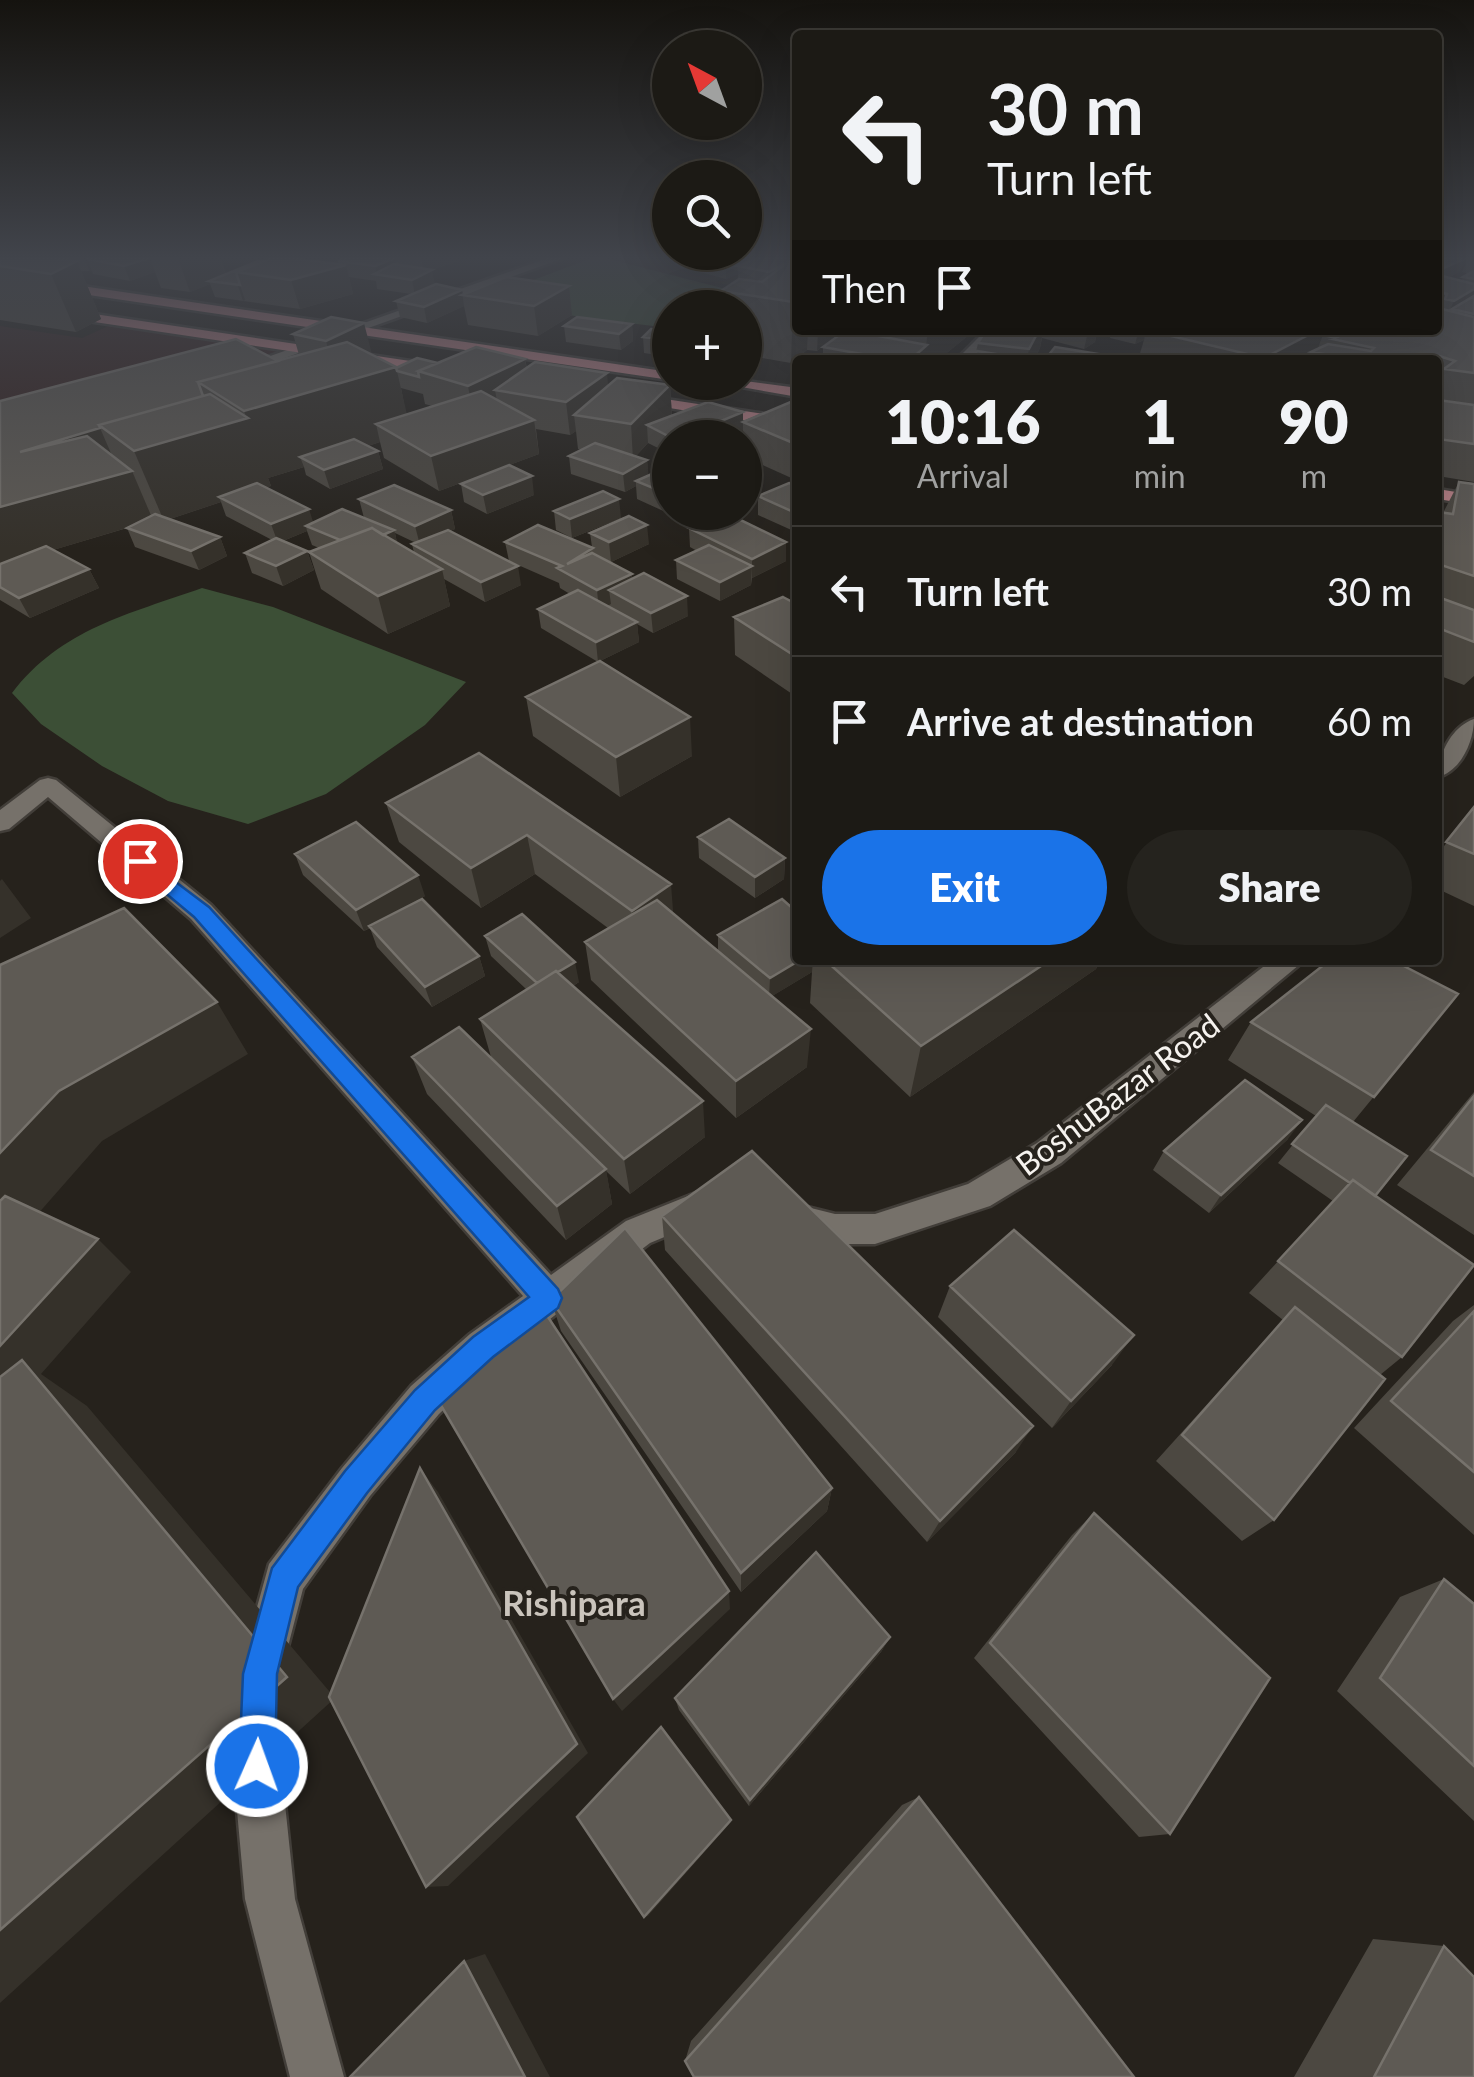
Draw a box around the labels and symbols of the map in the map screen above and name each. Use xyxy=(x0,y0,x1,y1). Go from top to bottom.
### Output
north arrow xyxy=(652,30,762,140)
pin xyxy=(98,819,183,904)
street label: BoshuBazar Road xyxy=(1008,1005,1227,1183)
district label: Rishipara xyxy=(502,1581,646,1623)
position arrow xyxy=(205,1714,309,1818)

